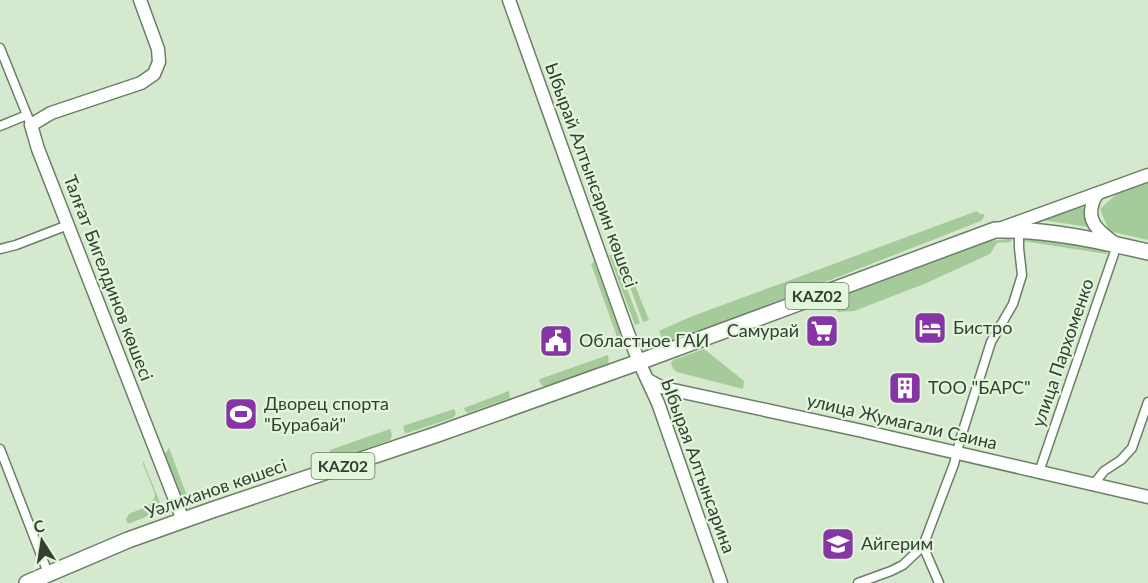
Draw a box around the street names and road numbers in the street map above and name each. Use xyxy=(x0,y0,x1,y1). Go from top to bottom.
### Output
street label: Ыбырай Алтынсарин көшесі xyxy=(541,59,643,290)
street label: Талғат Бигелдинов көшесі xyxy=(59,172,158,384)
street label: улица Пархоменко xyxy=(1026,275,1098,430)
road number: KАZ02 xyxy=(786,283,848,309)
street label: Ыбырая Алтынсарина xyxy=(657,375,741,556)
street label: улица Жумагали Саина xyxy=(805,388,1000,454)
road number: KАZ02 xyxy=(312,453,374,479)
street label: Уәлиханов көшесі xyxy=(142,454,289,523)

